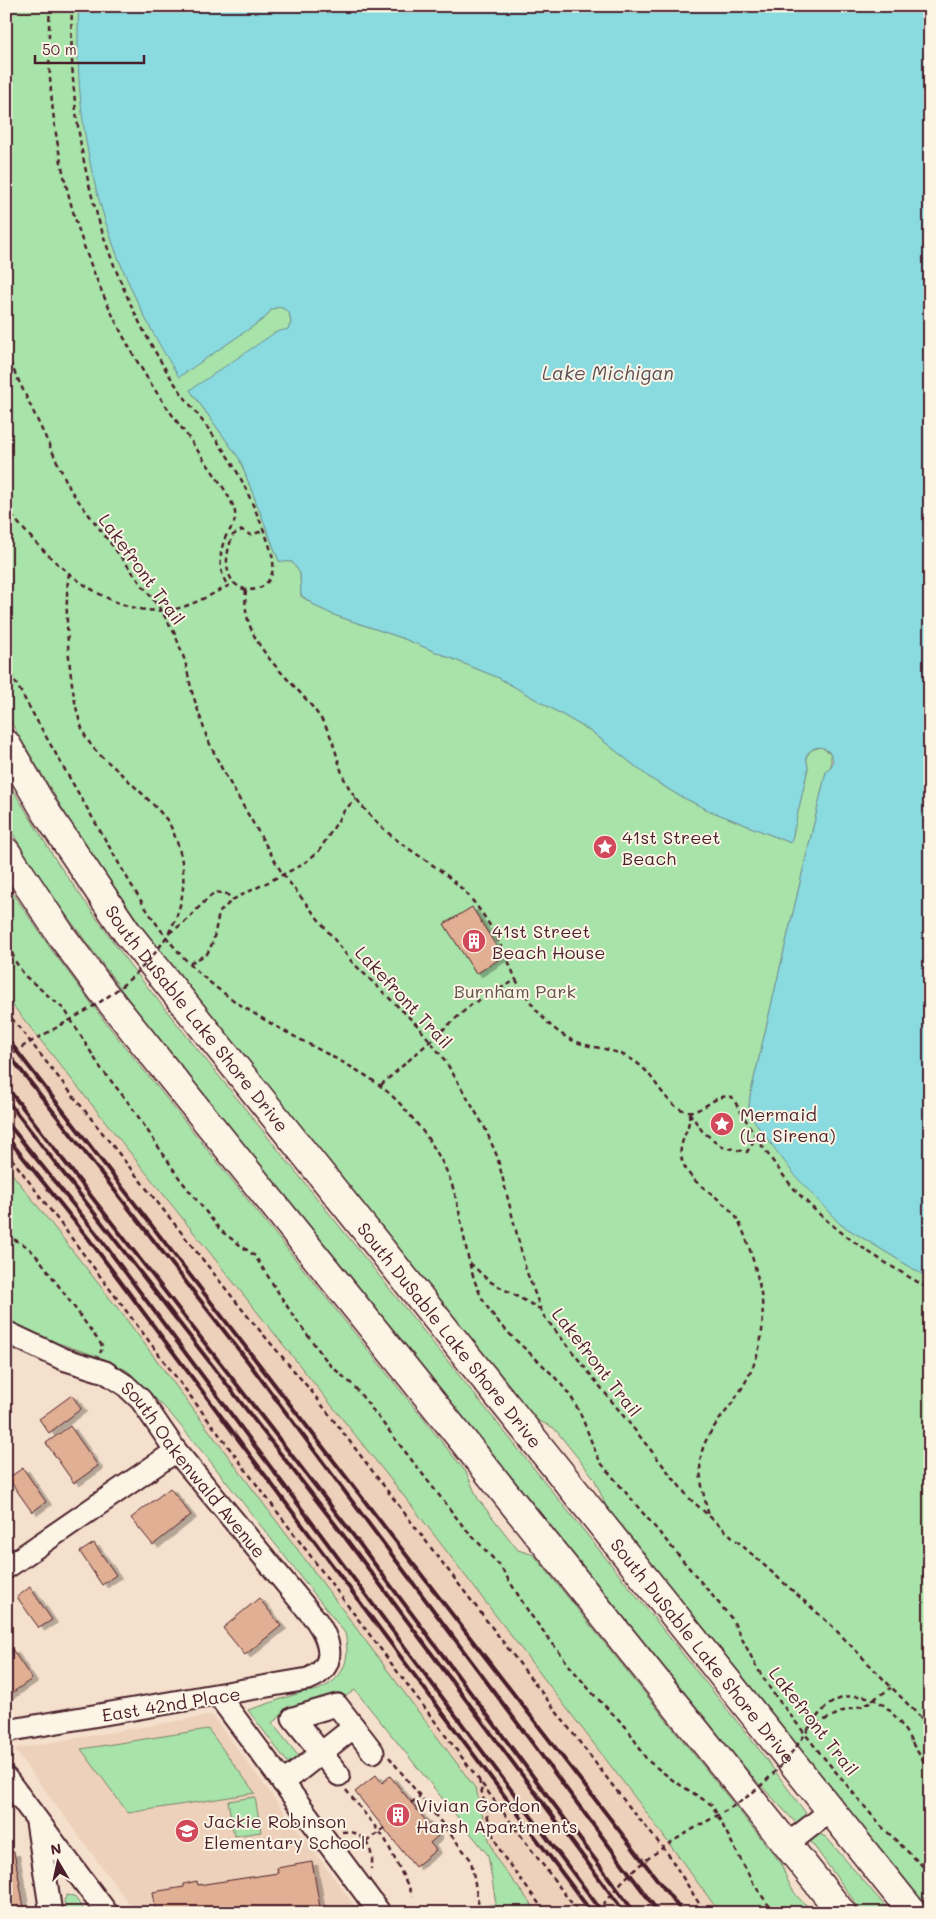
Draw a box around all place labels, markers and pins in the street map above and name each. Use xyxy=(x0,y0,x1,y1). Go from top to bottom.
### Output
place label: 41st Street Beach xyxy=(622,825,720,870)
place icon: 41st Street Beach xyxy=(592,834,618,860)
place label: 41st Street Beach House xyxy=(492,919,605,964)
building icon: 41st Street Beach House xyxy=(461,928,487,954)
place label: Mermaid (La Sirena) xyxy=(740,1102,836,1147)
place icon: Mermaid (La Sirena) xyxy=(709,1111,735,1137)
place label: Vivian Gordon Harsh Apartments xyxy=(416,1793,578,1838)
building icon: Vivian Gordon Harsh Apartments xyxy=(385,1802,411,1828)
place label: Jackie Robinson Elementary School xyxy=(204,1809,366,1854)
school or university icon: Jackie Robinson Elementary School xyxy=(174,1818,200,1844)

